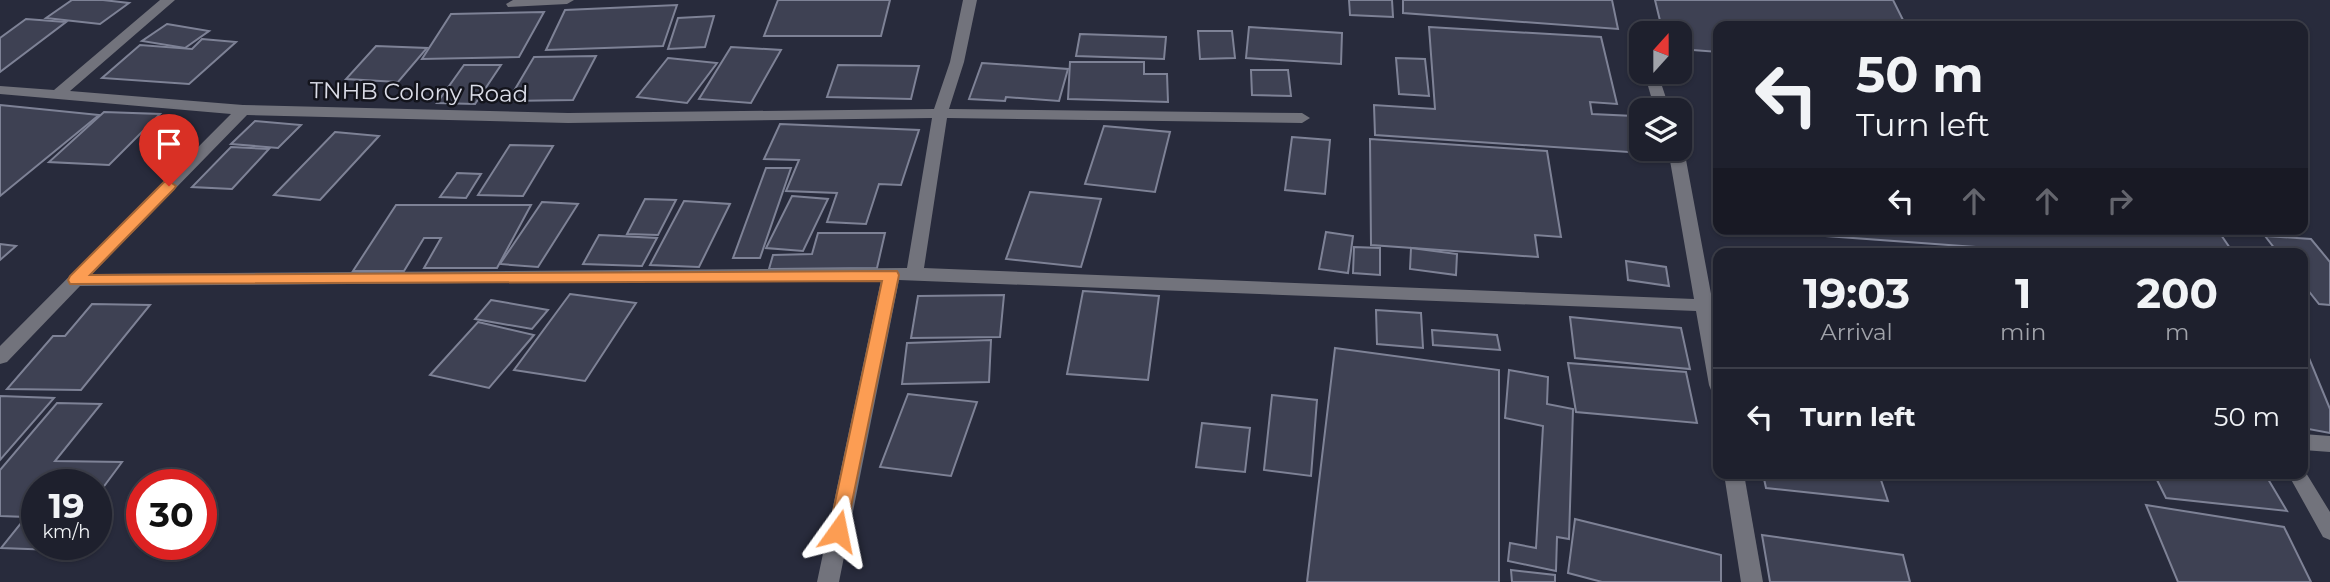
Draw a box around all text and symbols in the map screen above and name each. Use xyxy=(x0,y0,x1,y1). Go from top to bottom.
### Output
north arrow xyxy=(1629,21,1692,84)
map controls xyxy=(1629,21,1692,161)
text: 50 m xyxy=(1856,45,1984,104)
icon: left xyxy=(1741,49,1832,140)
street label: TNHB Colony Road xyxy=(310,76,528,108)
button: layers xyxy=(1629,98,1692,161)
text: Turn left xyxy=(1856,105,1990,144)
pin xyxy=(139,114,199,186)
icon: arrive xyxy=(150,125,188,163)
icon: left xyxy=(1882,182,1920,220)
icon: ahead xyxy=(1955,182,1993,220)
icon: ahead xyxy=(2028,182,2066,220)
icon: right xyxy=(2101,182,2139,220)
text: 19:03 xyxy=(1803,267,1910,319)
text: 1 xyxy=(2015,267,2031,319)
text: 200 xyxy=(2136,267,2218,319)
text: Arrival xyxy=(1820,318,1893,346)
text: min xyxy=(2000,318,2046,346)
text: m xyxy=(2165,318,2189,346)
icon: left xyxy=(1741,398,1779,436)
text: Turn left xyxy=(1800,401,1916,433)
text: 50 m xyxy=(2214,401,2280,433)
speed limit sign: 30 xyxy=(126,469,217,560)
text: 19 xyxy=(48,484,85,527)
position arrow xyxy=(801,494,875,568)
text: km/h xyxy=(42,521,91,543)

